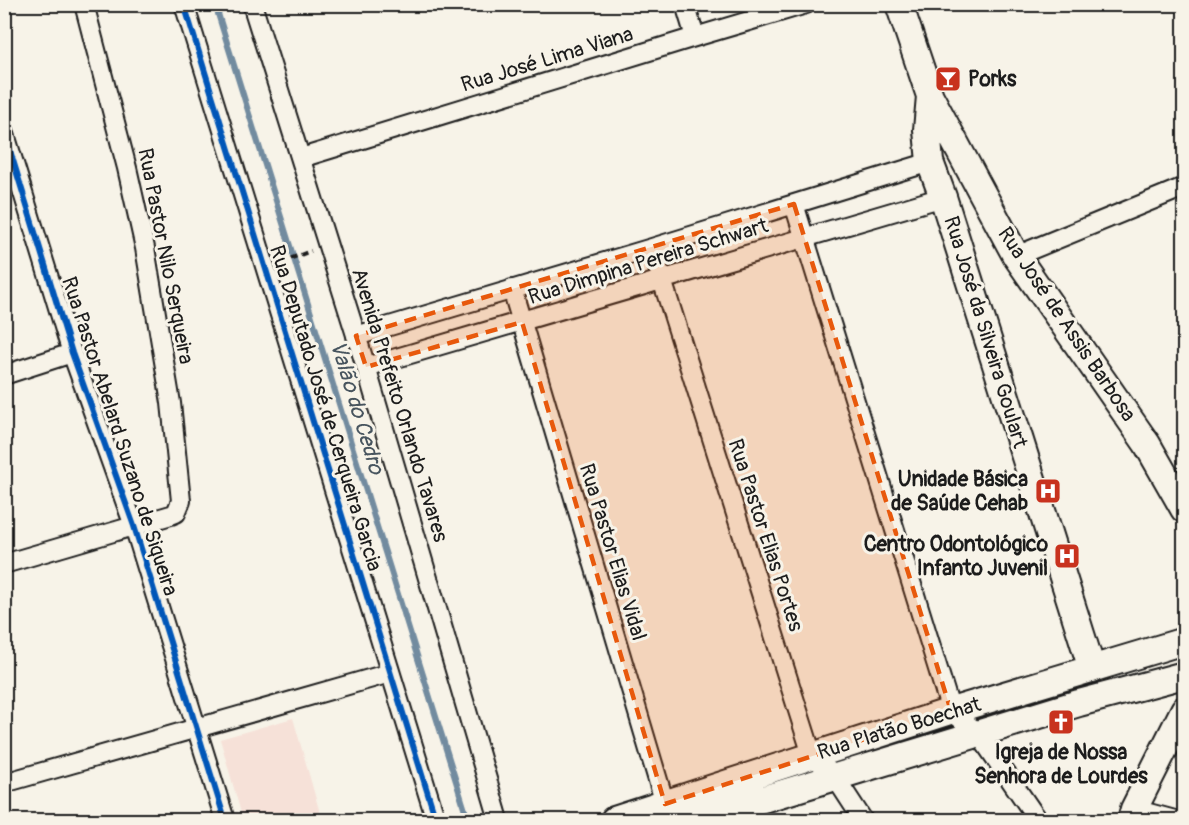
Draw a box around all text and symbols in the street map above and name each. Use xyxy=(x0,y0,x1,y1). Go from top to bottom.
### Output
street label: Rua José Lima Viana xyxy=(458,20,637,99)
bar icon: Porks xyxy=(933,64,963,94)
place label: Porks xyxy=(968,66,1017,93)
street label: Rua Pastor Nilo Serqueira xyxy=(131,146,200,366)
street label: Rua Dimpina Pereira Schwart xyxy=(525,212,772,311)
street label: Rua José da Silveira Goulart xyxy=(937,213,1034,452)
street label: Rua José de Assis Barbosa xyxy=(991,222,1142,427)
street label: Rua Deputado José de Cerqueira Garcia xyxy=(263,242,388,574)
street label: Avenida Prefeito Orlando Tavares xyxy=(345,265,454,546)
street label: Rua Pastor Abelard Suzano de Siqueira xyxy=(55,273,184,599)
water label: Valão do Cedro xyxy=(323,337,391,479)
street label: Rua Pastor Elias Portes xyxy=(722,436,810,635)
street label: Rua Pastor Elias Vidal xyxy=(573,460,652,644)
place label: Unidade Básica de Saúde Cehab xyxy=(891,466,1028,517)
hospital icon: Unidade Básica de Saúde Cehab xyxy=(1033,476,1063,506)
place label: Centro Odontológico Infanto Juvenil xyxy=(864,531,1049,582)
hospital icon: Centro Odontológico Infanto Juvenil xyxy=(1052,541,1082,571)
street label: Rua Platão Boechat xyxy=(814,691,985,766)
church icon: Igreja de Nossa Senhora de Lourdes xyxy=(1046,707,1076,737)
place label: Igreja de Nossa Senhora de Lourdes xyxy=(974,739,1148,790)

